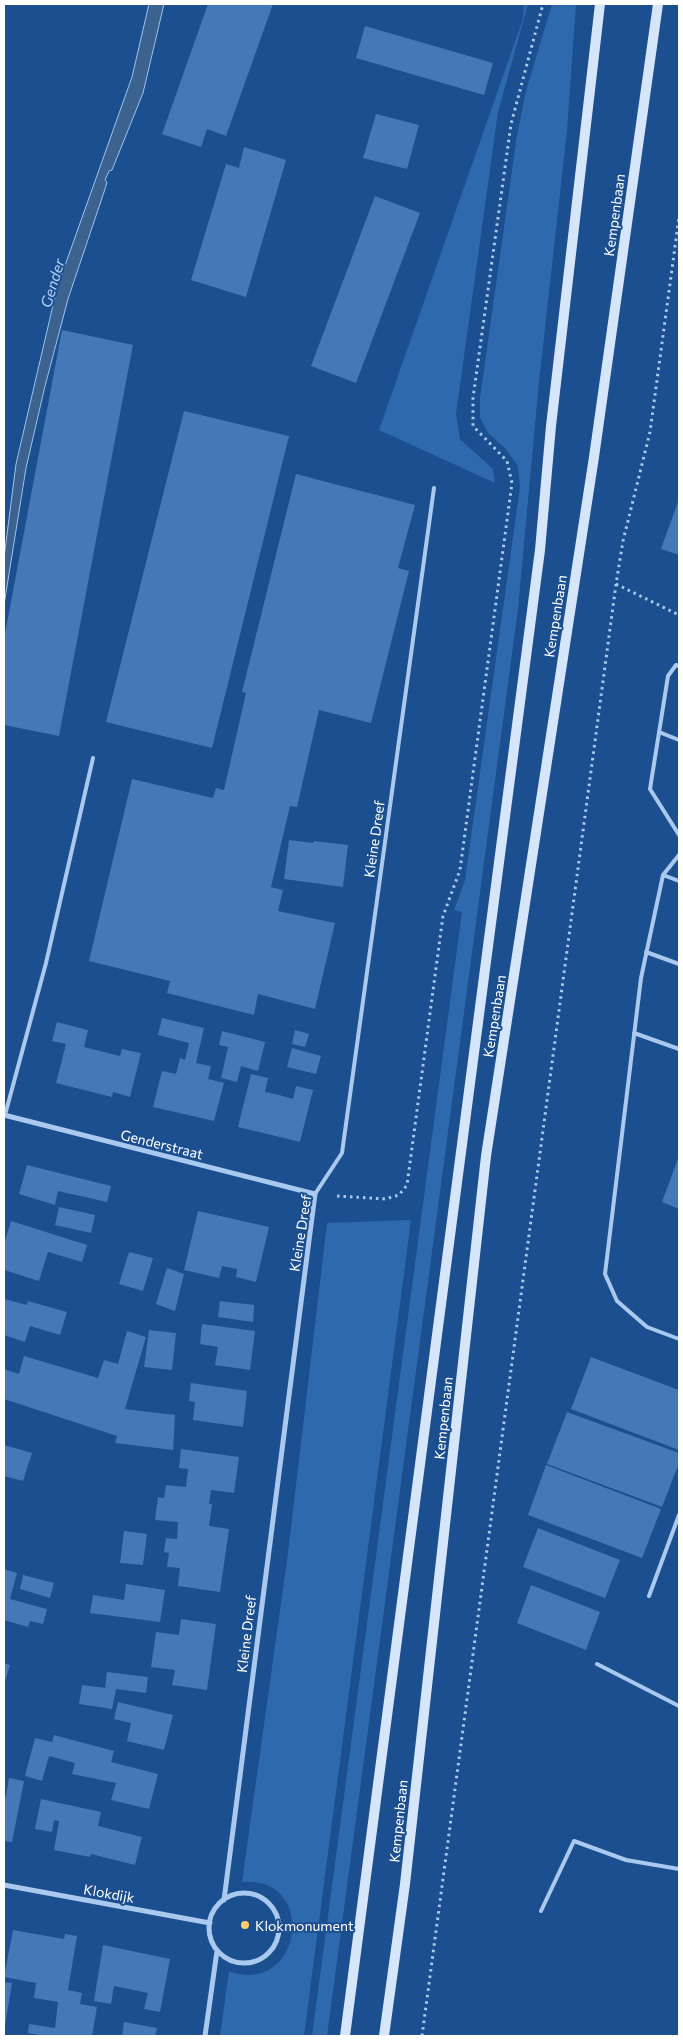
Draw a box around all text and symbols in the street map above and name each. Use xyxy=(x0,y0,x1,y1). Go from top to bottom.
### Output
street label: Kempenbaan xyxy=(600,173,628,257)
water label: Gender xyxy=(36,255,68,310)
street label: Kempenbaan xyxy=(540,574,570,658)
street label: Kleine Dreef xyxy=(360,799,388,879)
street label: Kempenbaan xyxy=(479,974,509,1058)
street label: Genderstraat xyxy=(119,1126,205,1163)
street label: Kleine Dreef xyxy=(286,1193,315,1273)
street label: Kempenbaan xyxy=(430,1376,456,1460)
street label: Kleine Dreef xyxy=(233,1594,259,1674)
street label: Kempenbaan xyxy=(385,1779,411,1863)
street label: Klokdijk xyxy=(82,1880,136,1906)
place label: Klokmonument xyxy=(255,1917,354,1934)
marker: Klokmonument xyxy=(239,1919,251,1931)

